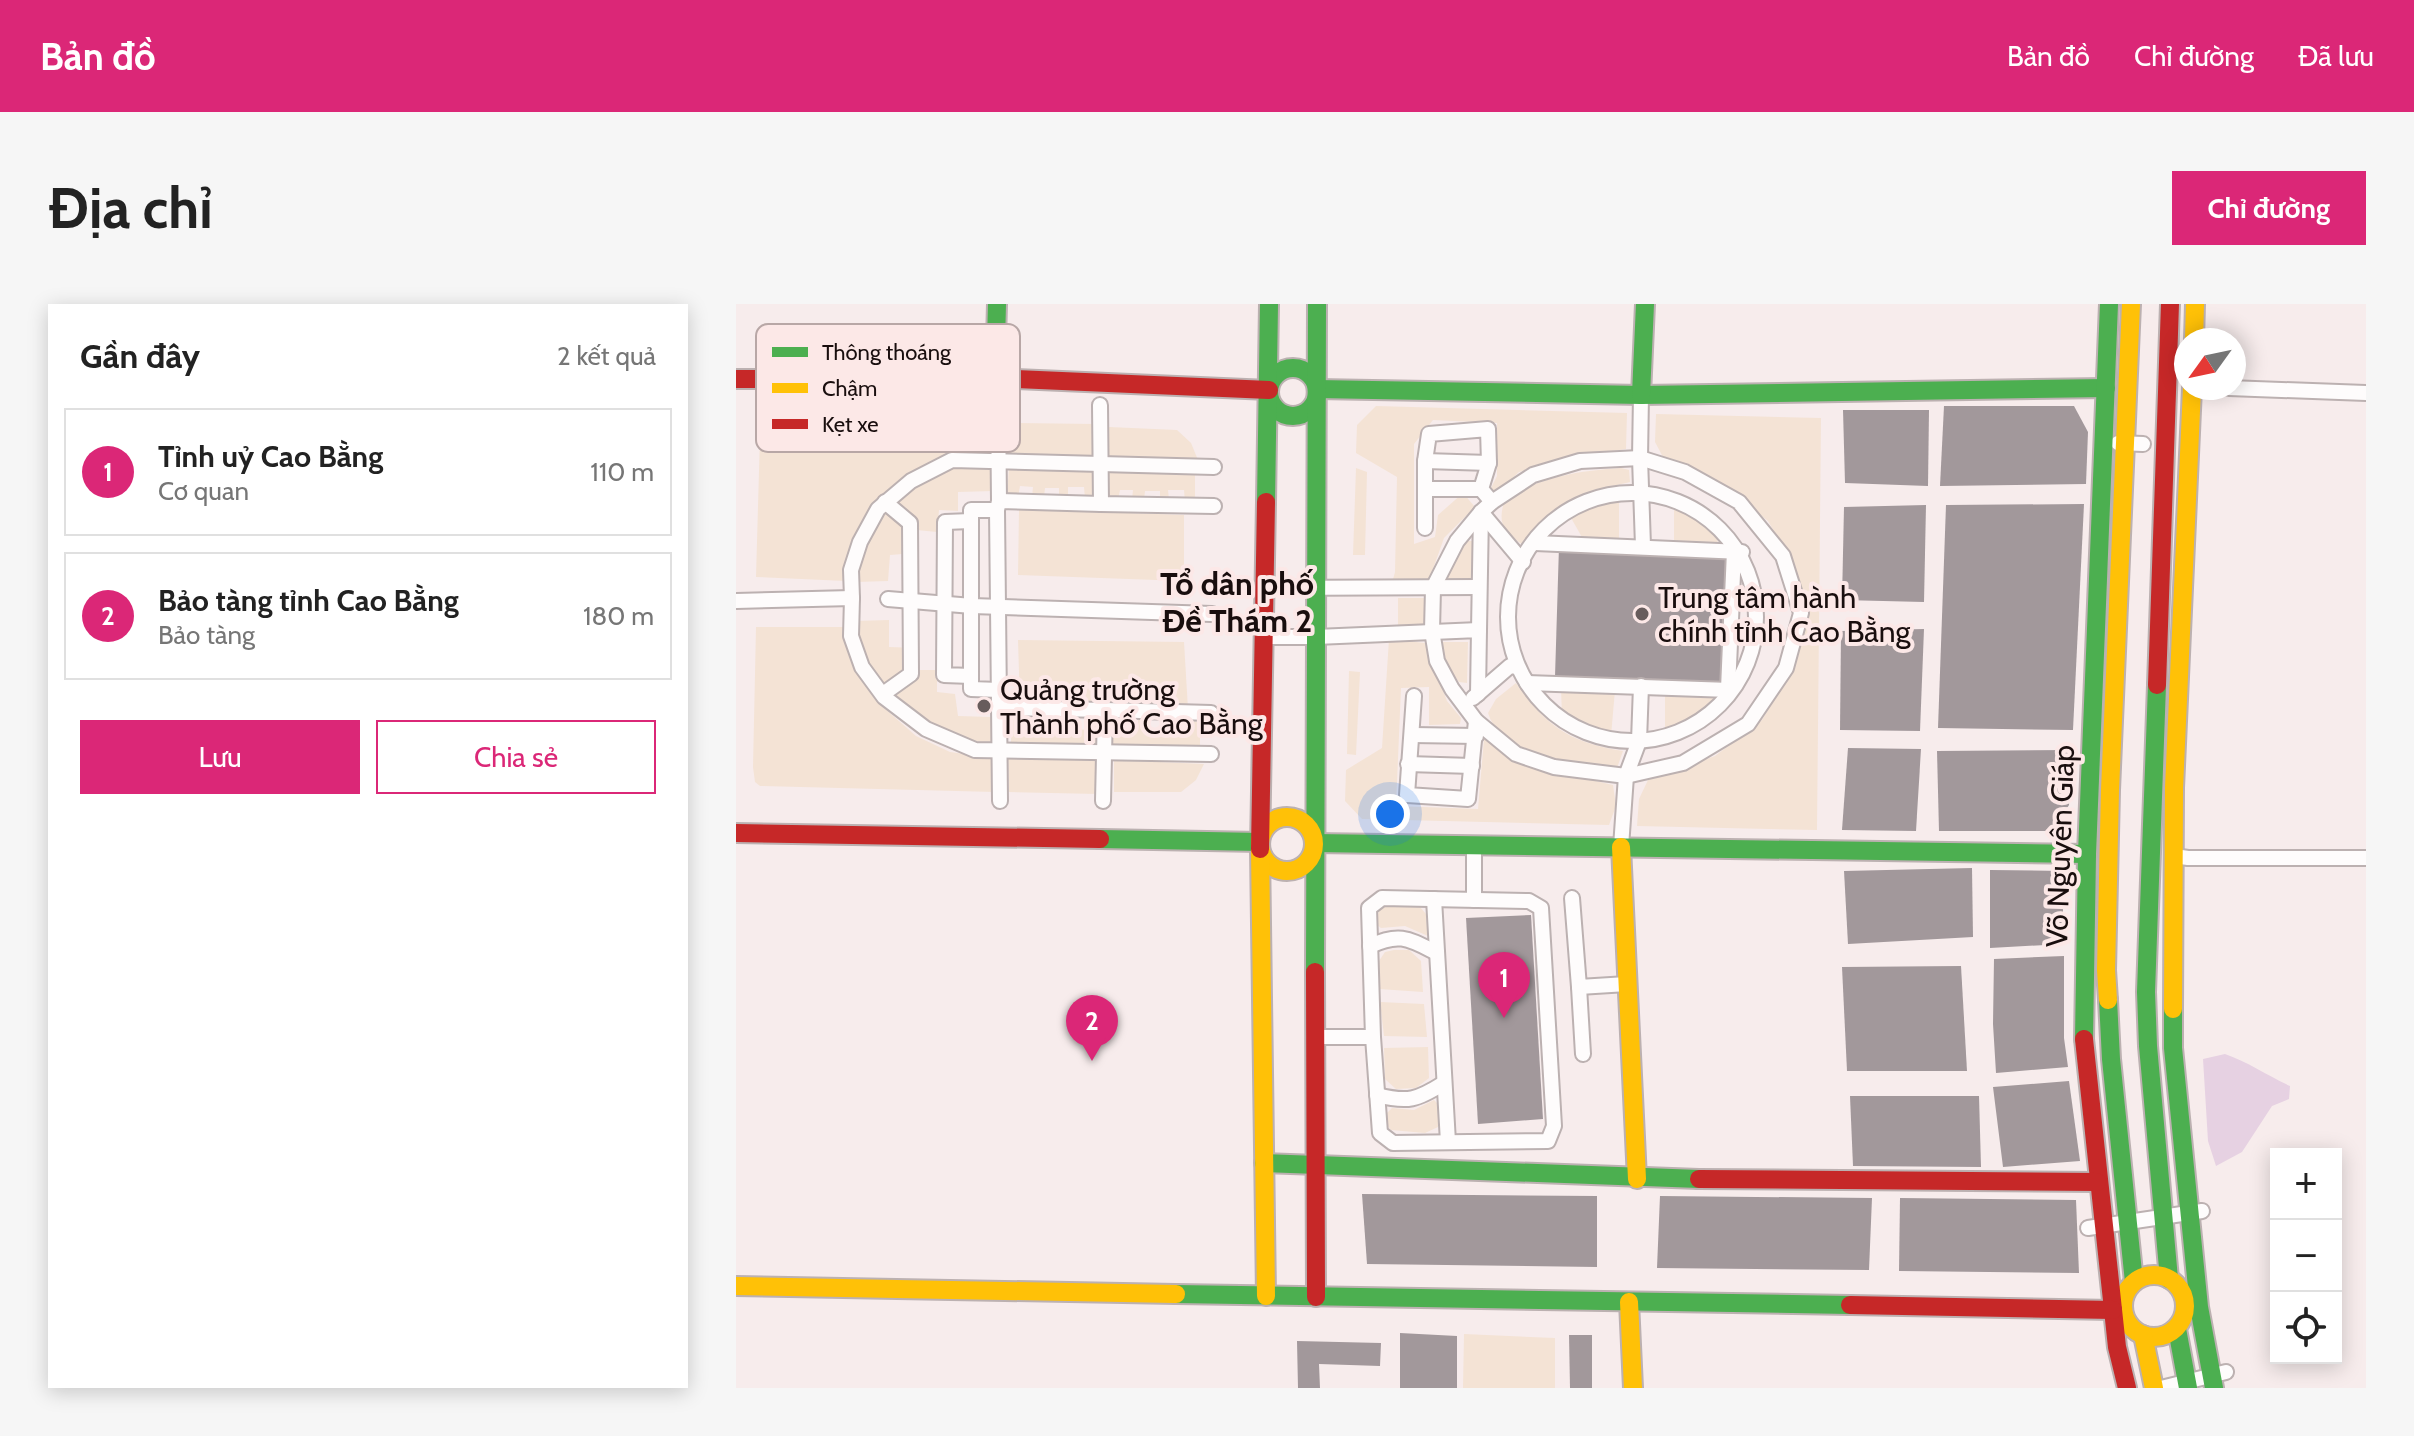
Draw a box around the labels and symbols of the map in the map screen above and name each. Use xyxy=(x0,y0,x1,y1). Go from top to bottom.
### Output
legend xyxy=(756,324,1020,452)
north arrow xyxy=(2174,328,2246,400)
text: Thông thoáng xyxy=(822,339,952,366)
text: Chậm xyxy=(822,375,877,402)
text: Kẹt xe xyxy=(822,411,879,438)
district label: Tổ dân phố Đề Thám 2 xyxy=(1160,564,1314,640)
place label: Trung tâm hành chính tỉnh Cao Bằng xyxy=(1658,579,1911,650)
marker: Trung tâm hành chính tỉnh Cao Bằng xyxy=(1633,605,1651,623)
place label: Quảng trường Thành phố Cao Bằng xyxy=(1000,671,1264,742)
marker: Quảng trường Thành phố Cao Bằng xyxy=(975,697,993,715)
street label: Võ Nguyên Giáp xyxy=(2038,744,2082,948)
your location xyxy=(1370,794,1410,834)
pin: 1 xyxy=(1478,952,1530,1018)
pin: 2 xyxy=(1066,995,1118,1061)

